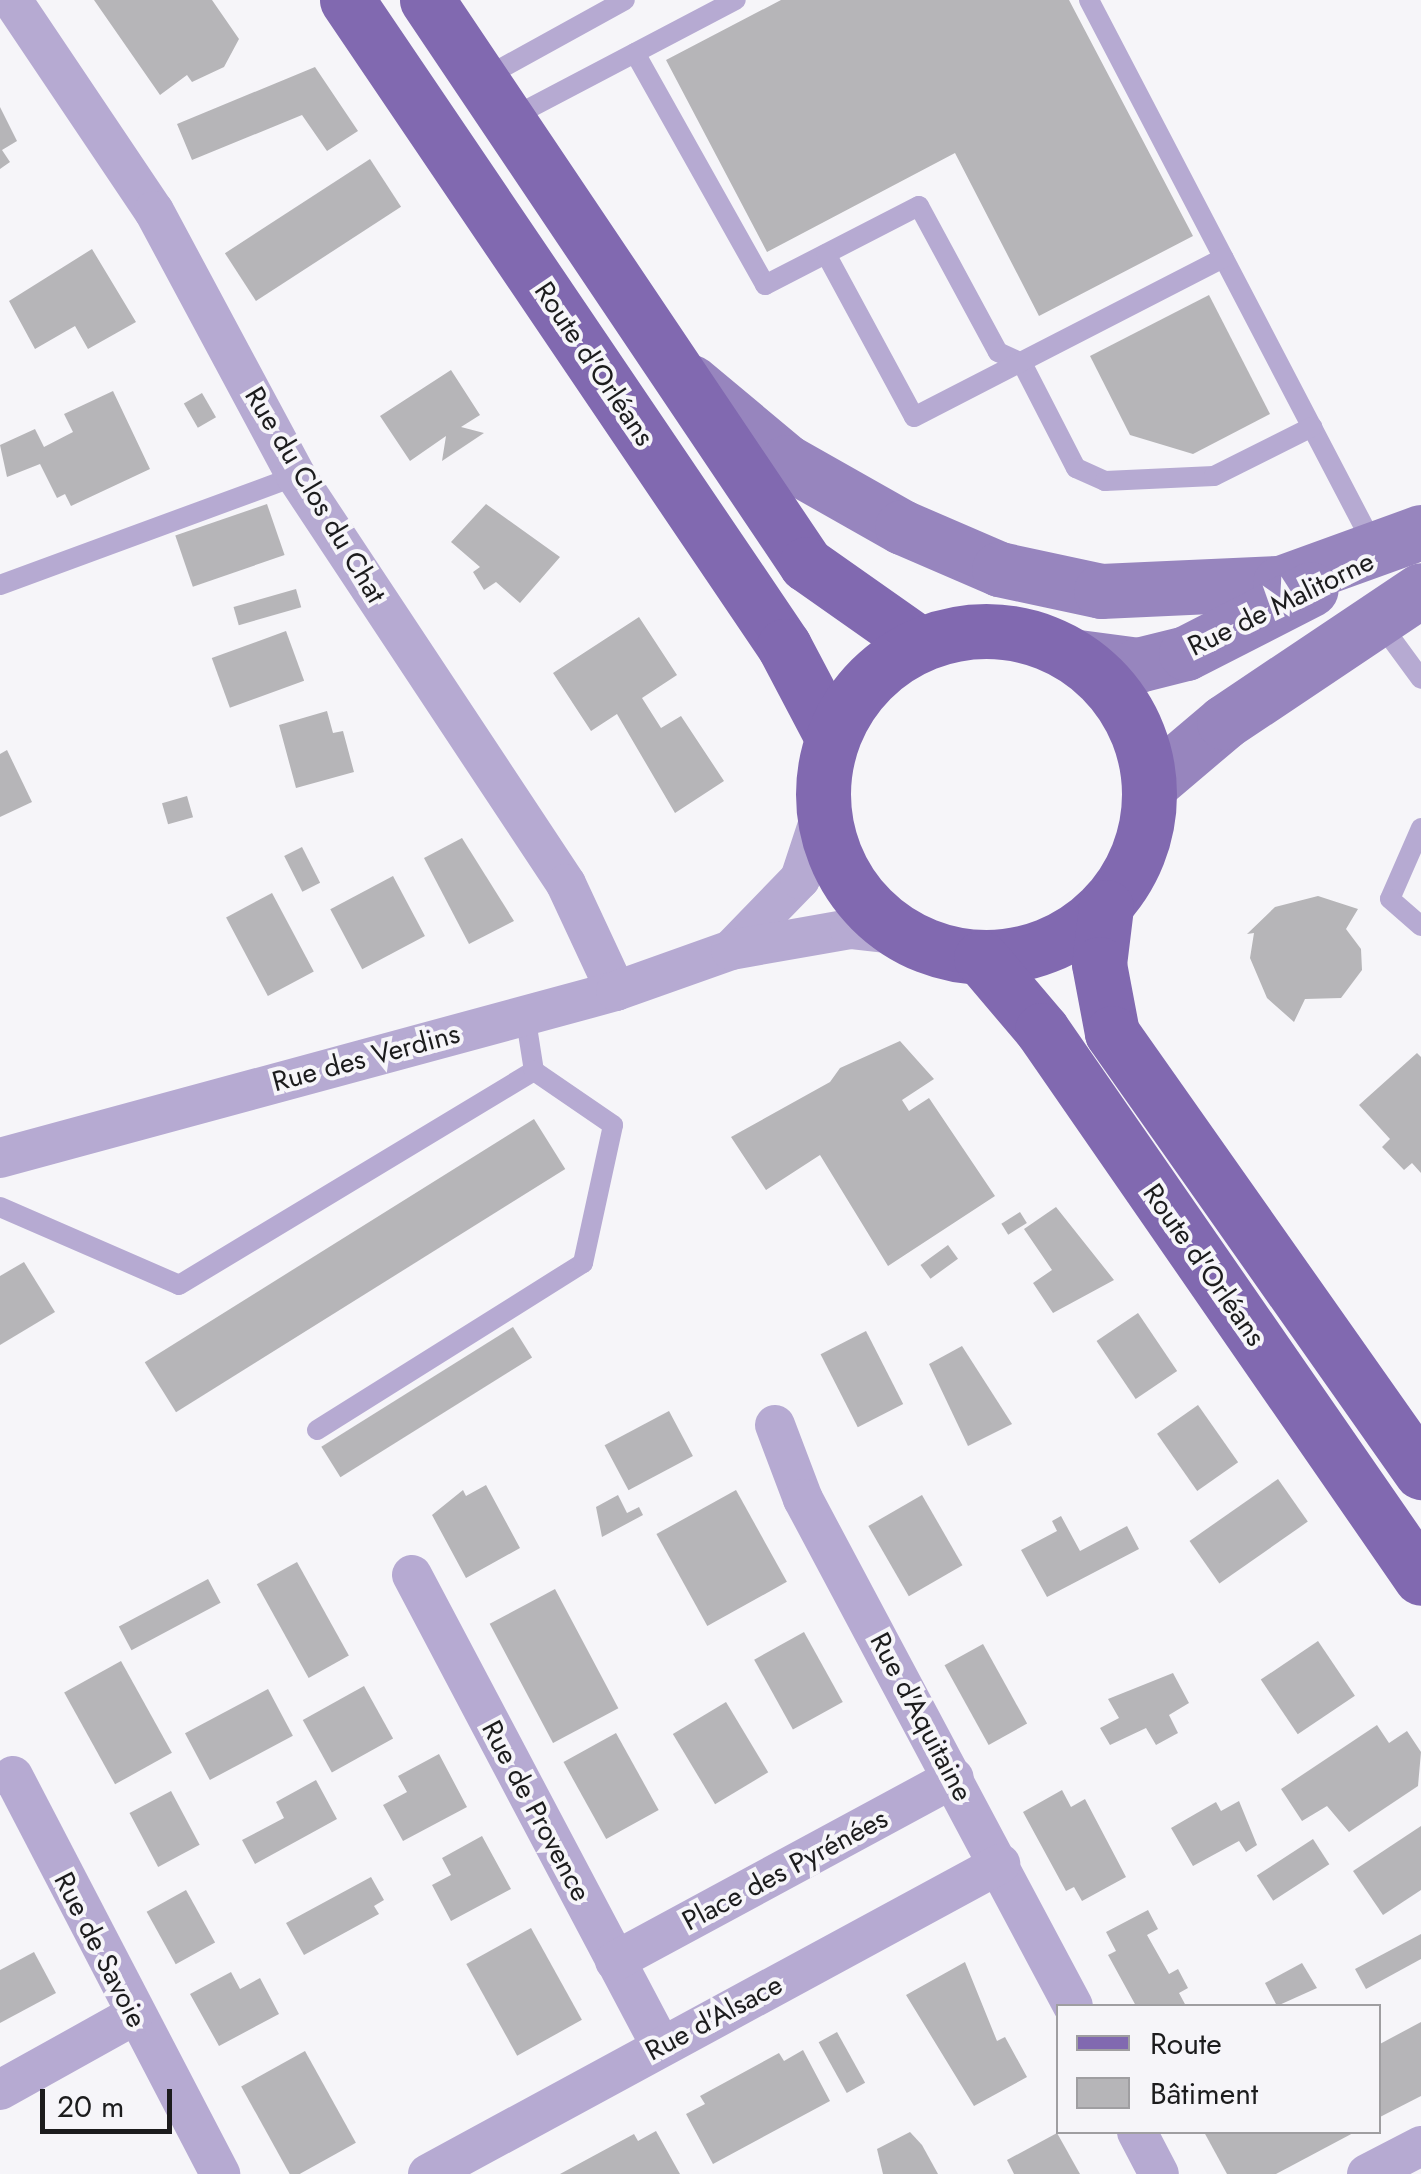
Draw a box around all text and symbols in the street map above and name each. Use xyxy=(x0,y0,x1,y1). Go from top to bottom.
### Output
street label: Route d'Orléans xyxy=(527,276,661,452)
street label: Rue du Clos du Chat xyxy=(237,381,393,609)
street label: Rue de Malitorne xyxy=(1183,544,1379,664)
street label: Rue des Verdins xyxy=(269,1017,463,1099)
street label: Route d'Orléans xyxy=(1136,1177,1272,1353)
street label: Rue d'Aquitaine xyxy=(863,1627,979,1807)
street label: Rue de Provence xyxy=(474,1715,598,1907)
street label: Place des Pyrénées xyxy=(677,1802,893,1938)
street label: Rue de Savoie xyxy=(47,1867,153,2033)
street label: Rue d'Alsace xyxy=(640,1968,788,2068)
legend xyxy=(1056,2004,1381,2134)
text: Route xyxy=(1150,2022,1222,2065)
scale bar xyxy=(45,2069,178,2131)
text: Bâtiment xyxy=(1150,2072,1258,2115)
text: 20 m xyxy=(57,2085,124,2128)

